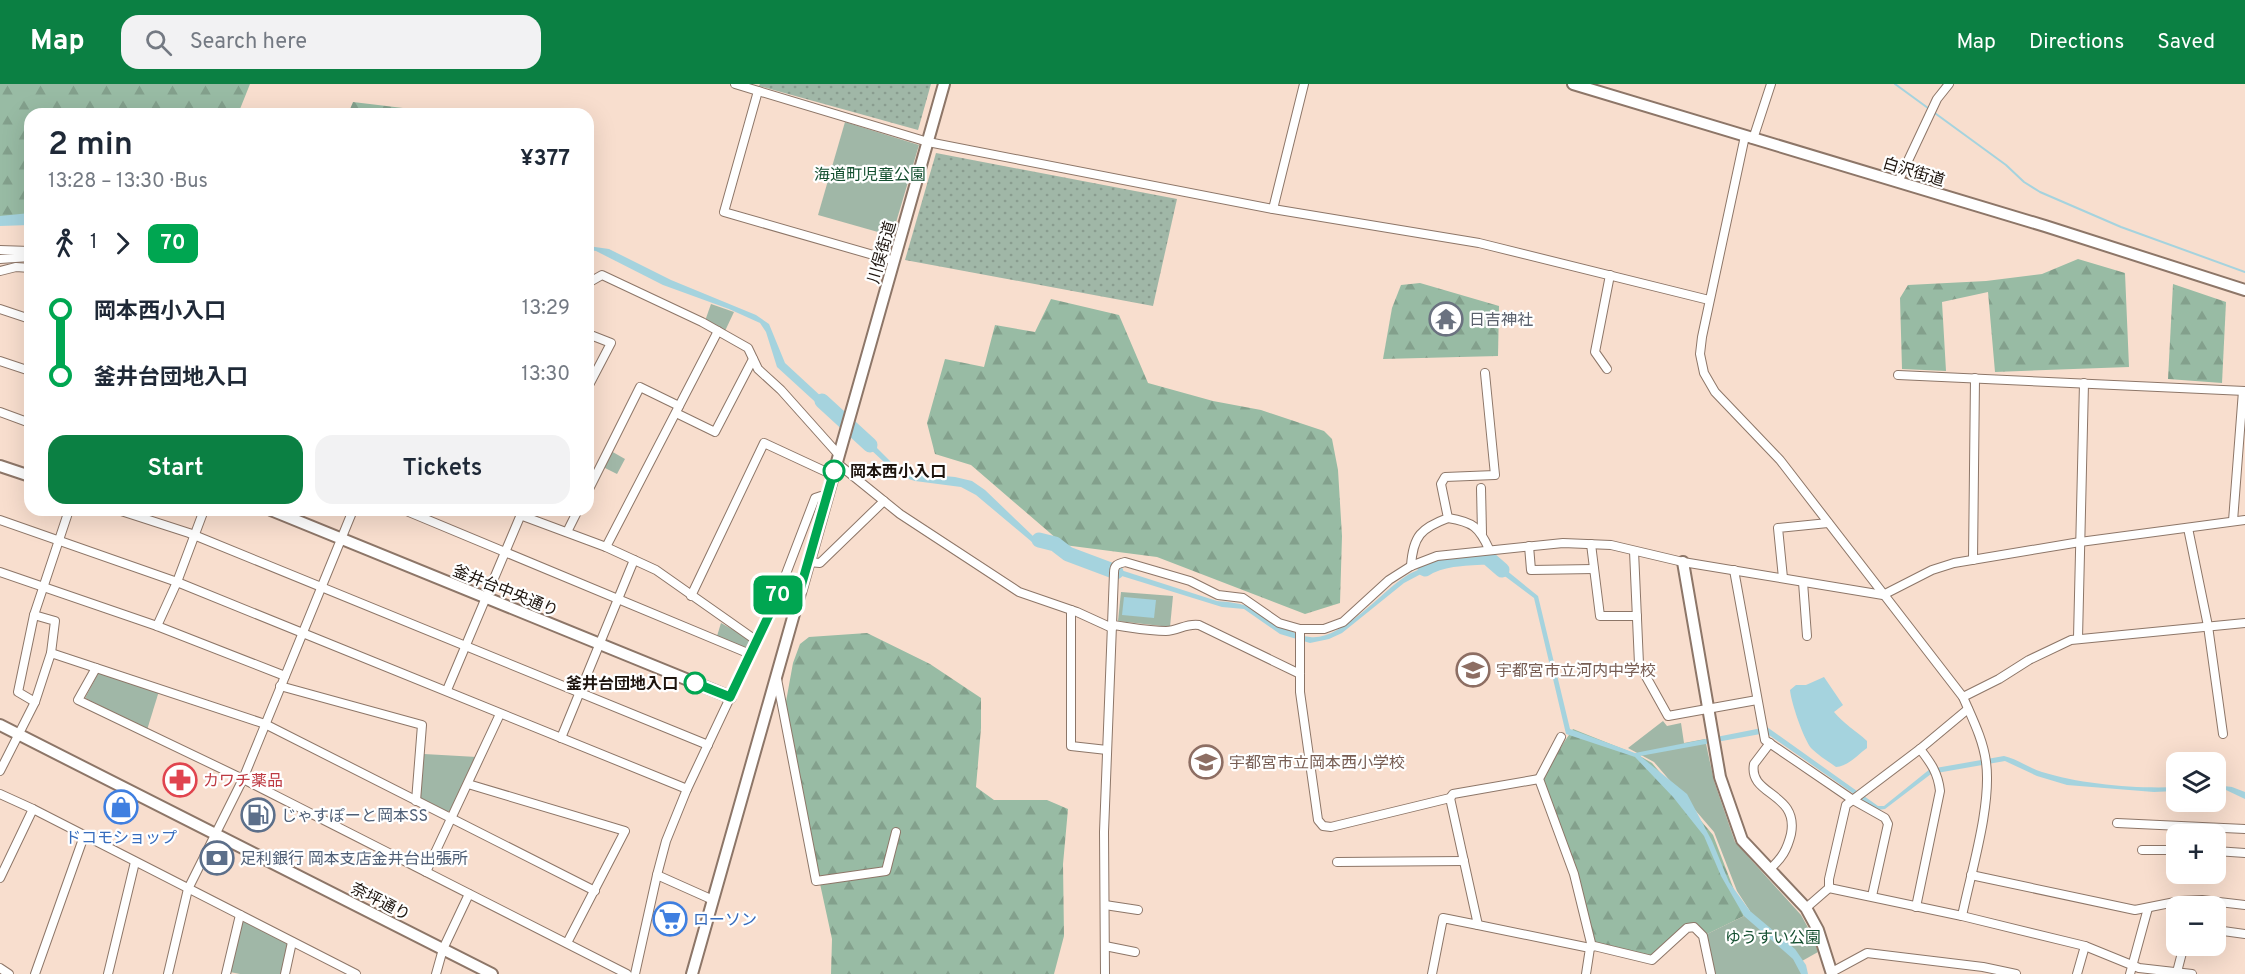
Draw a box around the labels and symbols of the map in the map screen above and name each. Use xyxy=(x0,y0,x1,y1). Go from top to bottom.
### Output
street label: 白沢街道 xyxy=(1880,154,1947,192)
park label: 海道町児童公園 xyxy=(814,166,926,186)
street label: 川俣街道 xyxy=(864,219,901,286)
temple icon: 日吉神社 xyxy=(1428,301,1464,337)
place label: 日吉神社 xyxy=(1469,311,1533,331)
marker: 岡本西小入口 xyxy=(823,460,845,482)
place label: 岡本西小入口 xyxy=(850,463,946,483)
street label: 釜井台中央通り xyxy=(450,562,561,622)
line badge: 70 xyxy=(751,576,805,614)
school or university icon: 宇都宮市立河内中学校 xyxy=(1455,652,1491,688)
place label: 宇都宮市立河内中学校 xyxy=(1496,662,1656,682)
marker: 釜井台団地入口 xyxy=(684,672,706,694)
place label: 釜井台団地入口 xyxy=(566,674,678,695)
school or university icon: 宇都宮市立岡本西小学校 xyxy=(1188,744,1224,780)
place label: 宇都宮市立岡本西小学校 xyxy=(1229,754,1405,774)
pharmacy icon: カワチ薬品 xyxy=(162,762,198,798)
place label: カワチ薬品 xyxy=(203,772,283,792)
shop icon: ドコモショップ xyxy=(103,789,139,825)
fuel station icon: じゃすぽーと岡本SS xyxy=(240,797,276,833)
place label: じゃすぽーと岡本SS xyxy=(281,807,428,827)
place label: ドコモショップ xyxy=(65,829,177,849)
bank icon: 足利銀行 岡本支店金井台出張所 xyxy=(199,840,235,876)
place label: 足利銀行 岡本支店金井台出張所 xyxy=(240,850,468,870)
street label: 奈坪通り xyxy=(347,879,413,926)
supermarket icon: ローソン xyxy=(652,901,688,937)
place label: ローソン xyxy=(693,911,757,931)
park label: ゆうすい公園 xyxy=(1725,929,1821,949)

